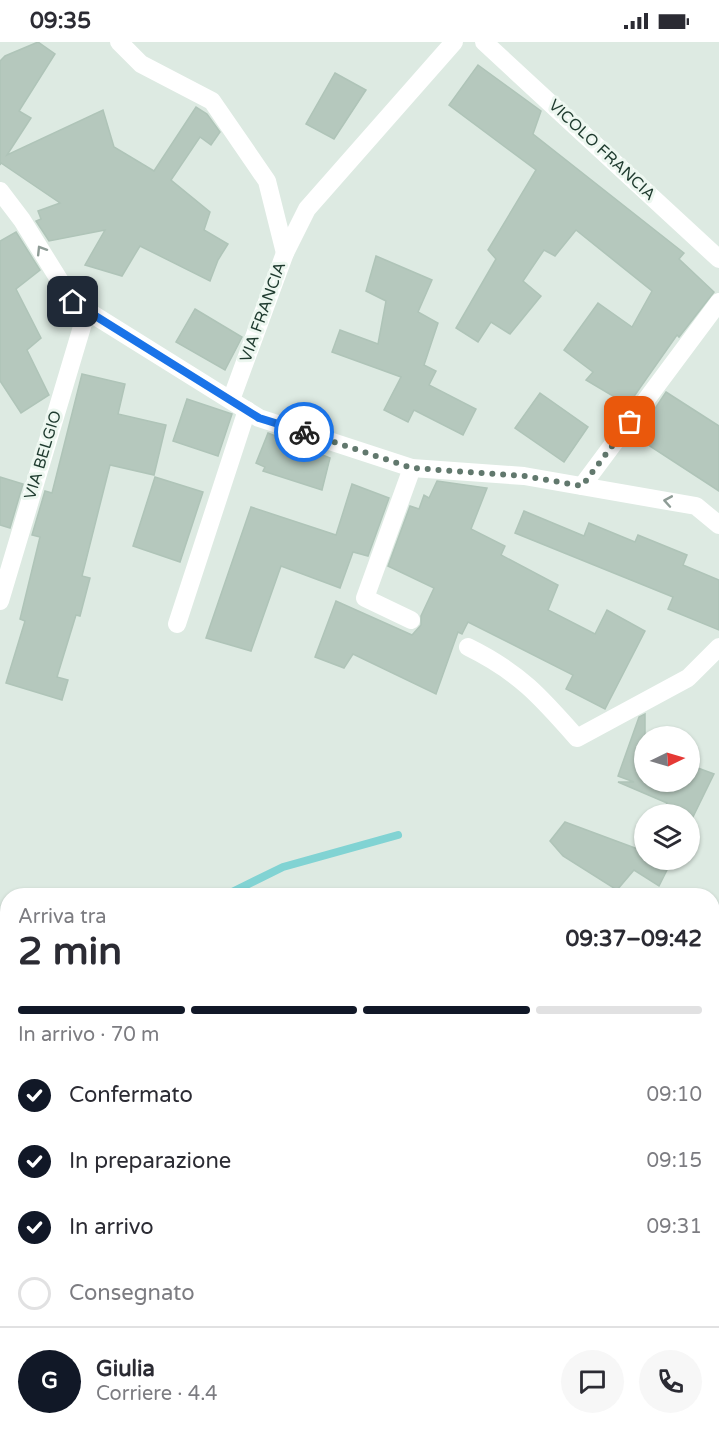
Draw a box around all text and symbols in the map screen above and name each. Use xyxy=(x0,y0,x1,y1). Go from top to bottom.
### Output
text: 09:35 xyxy=(30,8,91,34)
street label: VICOLO FRANCIA xyxy=(544,95,660,205)
one-way arrow xyxy=(36,246,48,256)
street label: VIA FRANCIA xyxy=(236,259,290,365)
pin xyxy=(47,276,98,327)
icon: home xyxy=(56,285,89,318)
pin xyxy=(604,396,655,447)
courier xyxy=(274,402,334,462)
icon: bag xyxy=(613,405,646,438)
street label: VIA BELGIO xyxy=(20,408,66,502)
icon: bike xyxy=(288,416,321,449)
one-way arrow xyxy=(663,495,673,508)
north arrow xyxy=(634,726,700,792)
map controls xyxy=(634,726,700,870)
button: layers xyxy=(634,804,700,870)
text: Arriva tra xyxy=(18,905,107,929)
text: 09:37–09:42 xyxy=(565,926,702,952)
text: 2 min xyxy=(18,928,122,975)
text: In arrivo · 70 m xyxy=(18,1023,159,1047)
icon: check xyxy=(18,1079,51,1112)
text: Confermato xyxy=(69,1082,193,1108)
text: 09:10 xyxy=(647,1083,702,1107)
icon: check xyxy=(18,1145,51,1178)
text: In preparazione xyxy=(69,1148,231,1174)
text: 09:15 xyxy=(647,1149,702,1173)
icon: check xyxy=(18,1211,51,1244)
text: In arrivo xyxy=(69,1214,154,1240)
text: 09:31 xyxy=(647,1215,702,1239)
text: Consegnato xyxy=(69,1280,195,1306)
button: chat xyxy=(561,1350,624,1413)
button: phone xyxy=(639,1350,702,1413)
text: Giulia xyxy=(96,1356,155,1382)
text: G xyxy=(41,1368,58,1394)
text: Corriere · 4.4 xyxy=(96,1382,218,1406)

